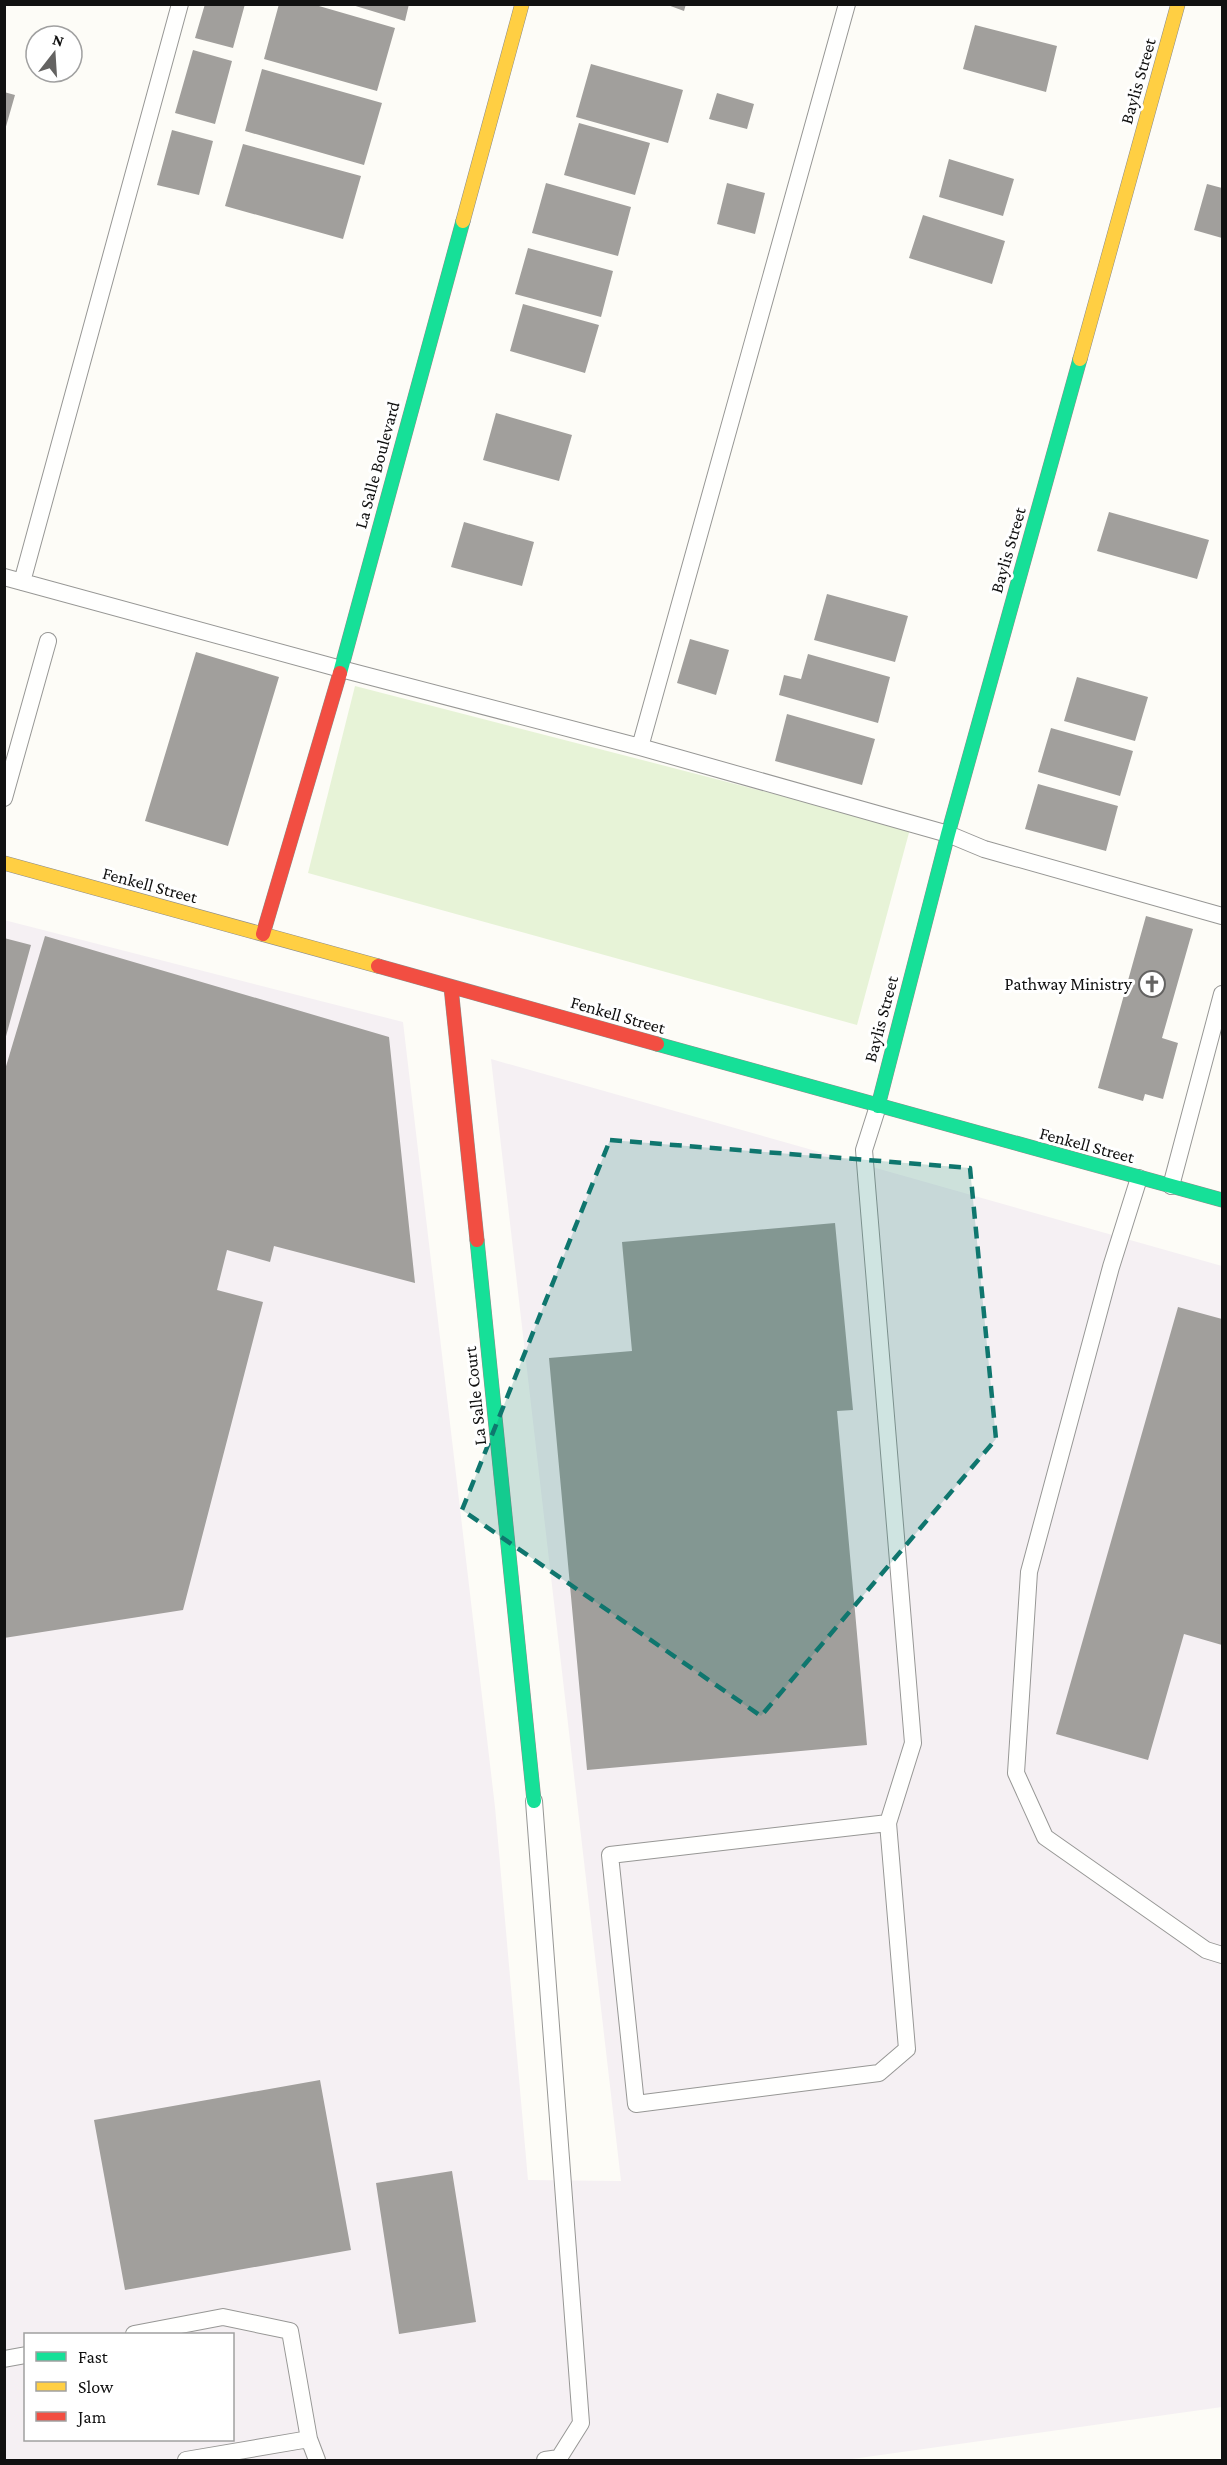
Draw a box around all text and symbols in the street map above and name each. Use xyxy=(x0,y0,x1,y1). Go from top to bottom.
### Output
north arrow xyxy=(24,24,84,84)
text: N xyxy=(51,30,66,50)
street label: Baylis Street xyxy=(1116,35,1160,126)
street label: La Salle Boulevard xyxy=(350,399,404,531)
street label: Baylis Street xyxy=(986,504,1030,595)
street label: Fenkell Street xyxy=(100,863,201,908)
church icon: Pathway Ministry xyxy=(1137,969,1167,999)
street label: Baylis Street xyxy=(860,973,902,1064)
place label: Pathway Ministry xyxy=(1004,974,1133,994)
street label: Fenkell Street xyxy=(568,992,669,1038)
street label: Fenkell Street xyxy=(1037,1123,1138,1168)
street label: La Salle Court xyxy=(460,1344,490,1447)
legend xyxy=(24,2333,234,2441)
text: Fast xyxy=(78,2347,109,2367)
text: Slow xyxy=(78,2377,114,2397)
text: Jam xyxy=(76,2407,107,2427)

